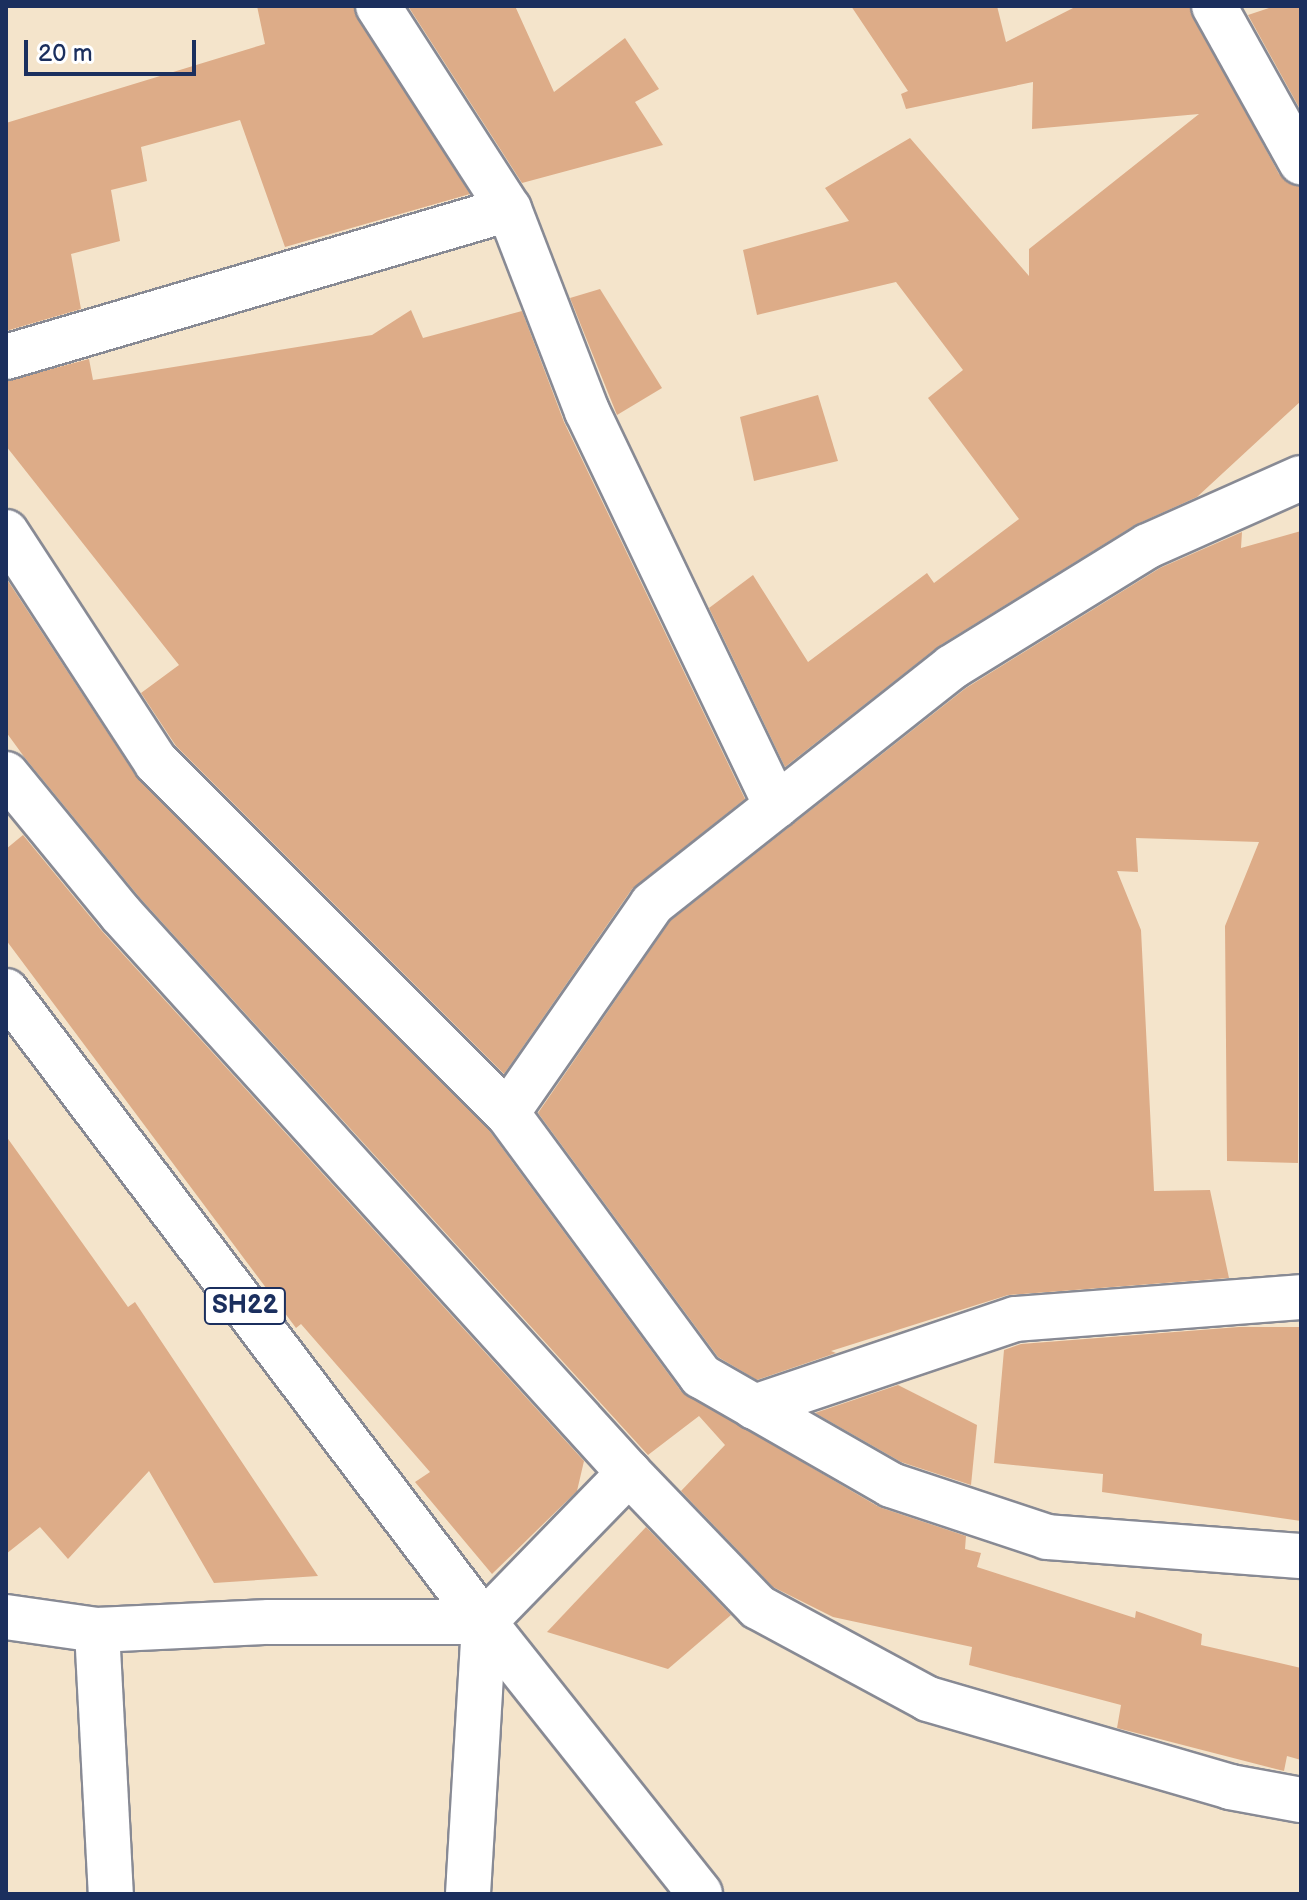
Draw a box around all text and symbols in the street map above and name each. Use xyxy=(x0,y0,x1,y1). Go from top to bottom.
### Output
scale bar xyxy=(28,24,200,74)
text: 20 m xyxy=(38,39,93,68)
road number: SH22 xyxy=(203,1284,287,1328)

